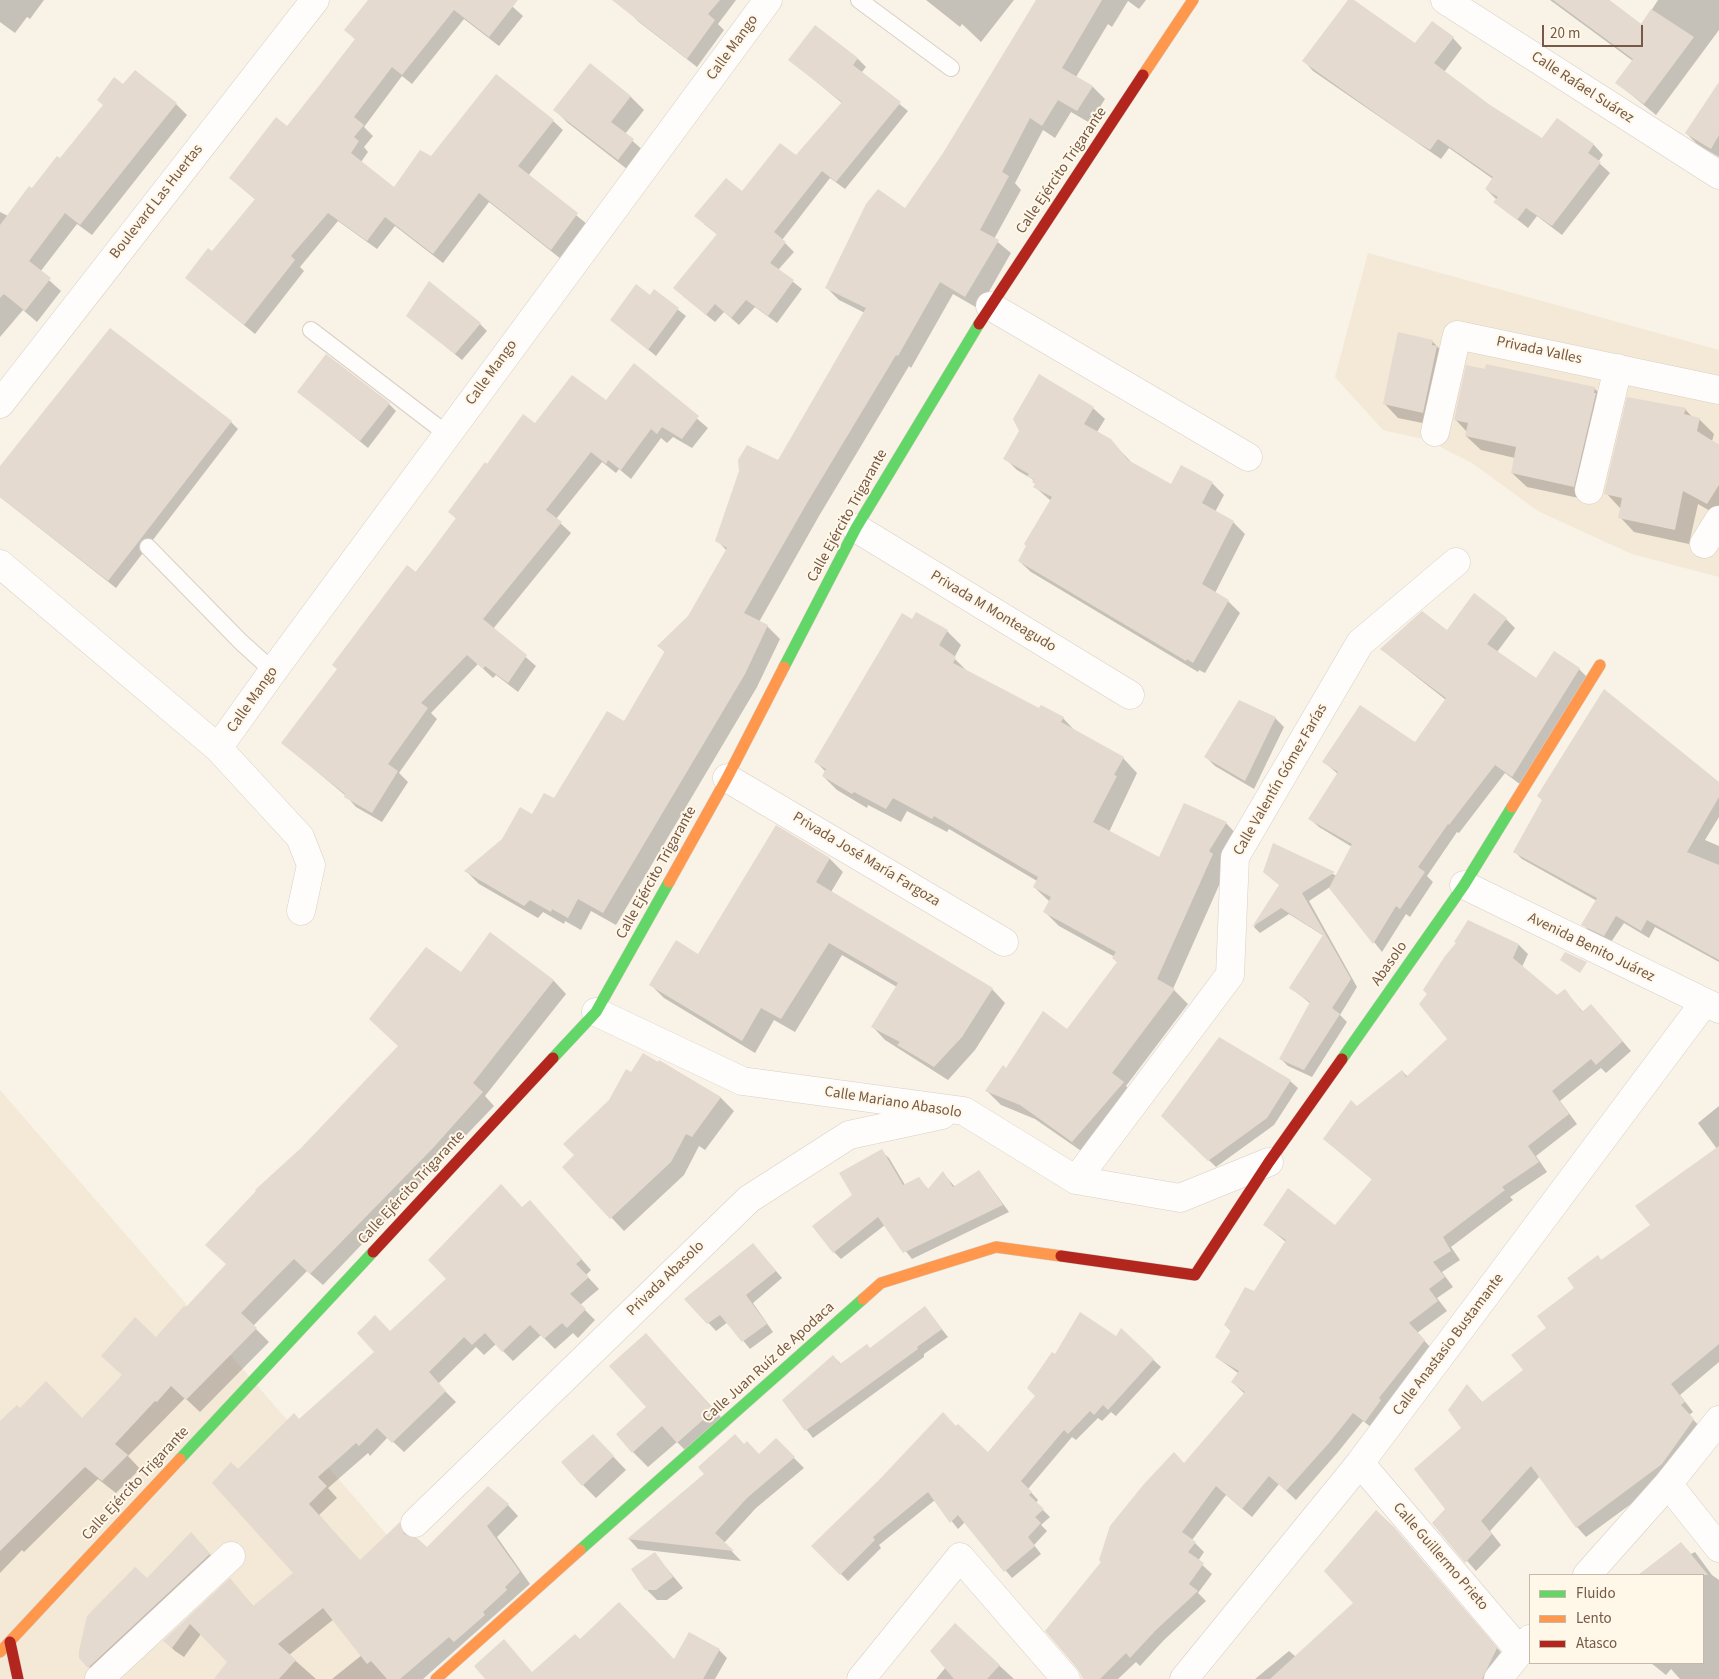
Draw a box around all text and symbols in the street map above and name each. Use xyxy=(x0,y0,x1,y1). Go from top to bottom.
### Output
street label: Calle Mango xyxy=(703,12,763,84)
scale bar xyxy=(1544,15,1645,47)
text: 20 m xyxy=(1550,23,1580,44)
street label: Calle Rafael Suárez xyxy=(1527,48,1637,128)
street label: Calle Ejército Trigarante xyxy=(1013,104,1111,238)
street label: Boulevard Las Huertas xyxy=(107,141,207,263)
street label: Privada Valles xyxy=(1495,333,1583,369)
street label: Calle Mango xyxy=(462,337,522,409)
street label: Calle Ejército Trigarante xyxy=(804,447,892,585)
street label: Privada M Monteagudo xyxy=(927,567,1059,657)
street label: Calle Mango xyxy=(224,664,282,736)
street label: Calle Valentín Gómez Farías xyxy=(1230,701,1332,859)
street label: Calle Ejército Trigarante xyxy=(613,804,701,942)
street label: Privada José María Fargoza xyxy=(789,809,943,911)
street label: Avenida Benito Juárez xyxy=(1525,909,1657,987)
street label: Abasolo xyxy=(1368,938,1412,990)
street label: Calle Mariano Abasolo xyxy=(823,1083,963,1123)
street label: Calle Ejército Trigarante xyxy=(355,1127,469,1249)
street label: Privada Abasolo xyxy=(624,1238,708,1320)
street label: Calle Anastasio Bustamante xyxy=(1390,1270,1508,1420)
street label: Calle Juan Ruíz de Apodaca xyxy=(699,1299,839,1427)
street label: Calle Ejército Trigarante xyxy=(79,1423,193,1545)
street label: Calle Guillermo Prieto xyxy=(1388,1499,1492,1615)
legend xyxy=(1529,1574,1704,1664)
text: Fluido xyxy=(1576,1583,1616,1604)
text: Lento xyxy=(1576,1608,1612,1629)
text: Atasco xyxy=(1576,1633,1617,1654)

